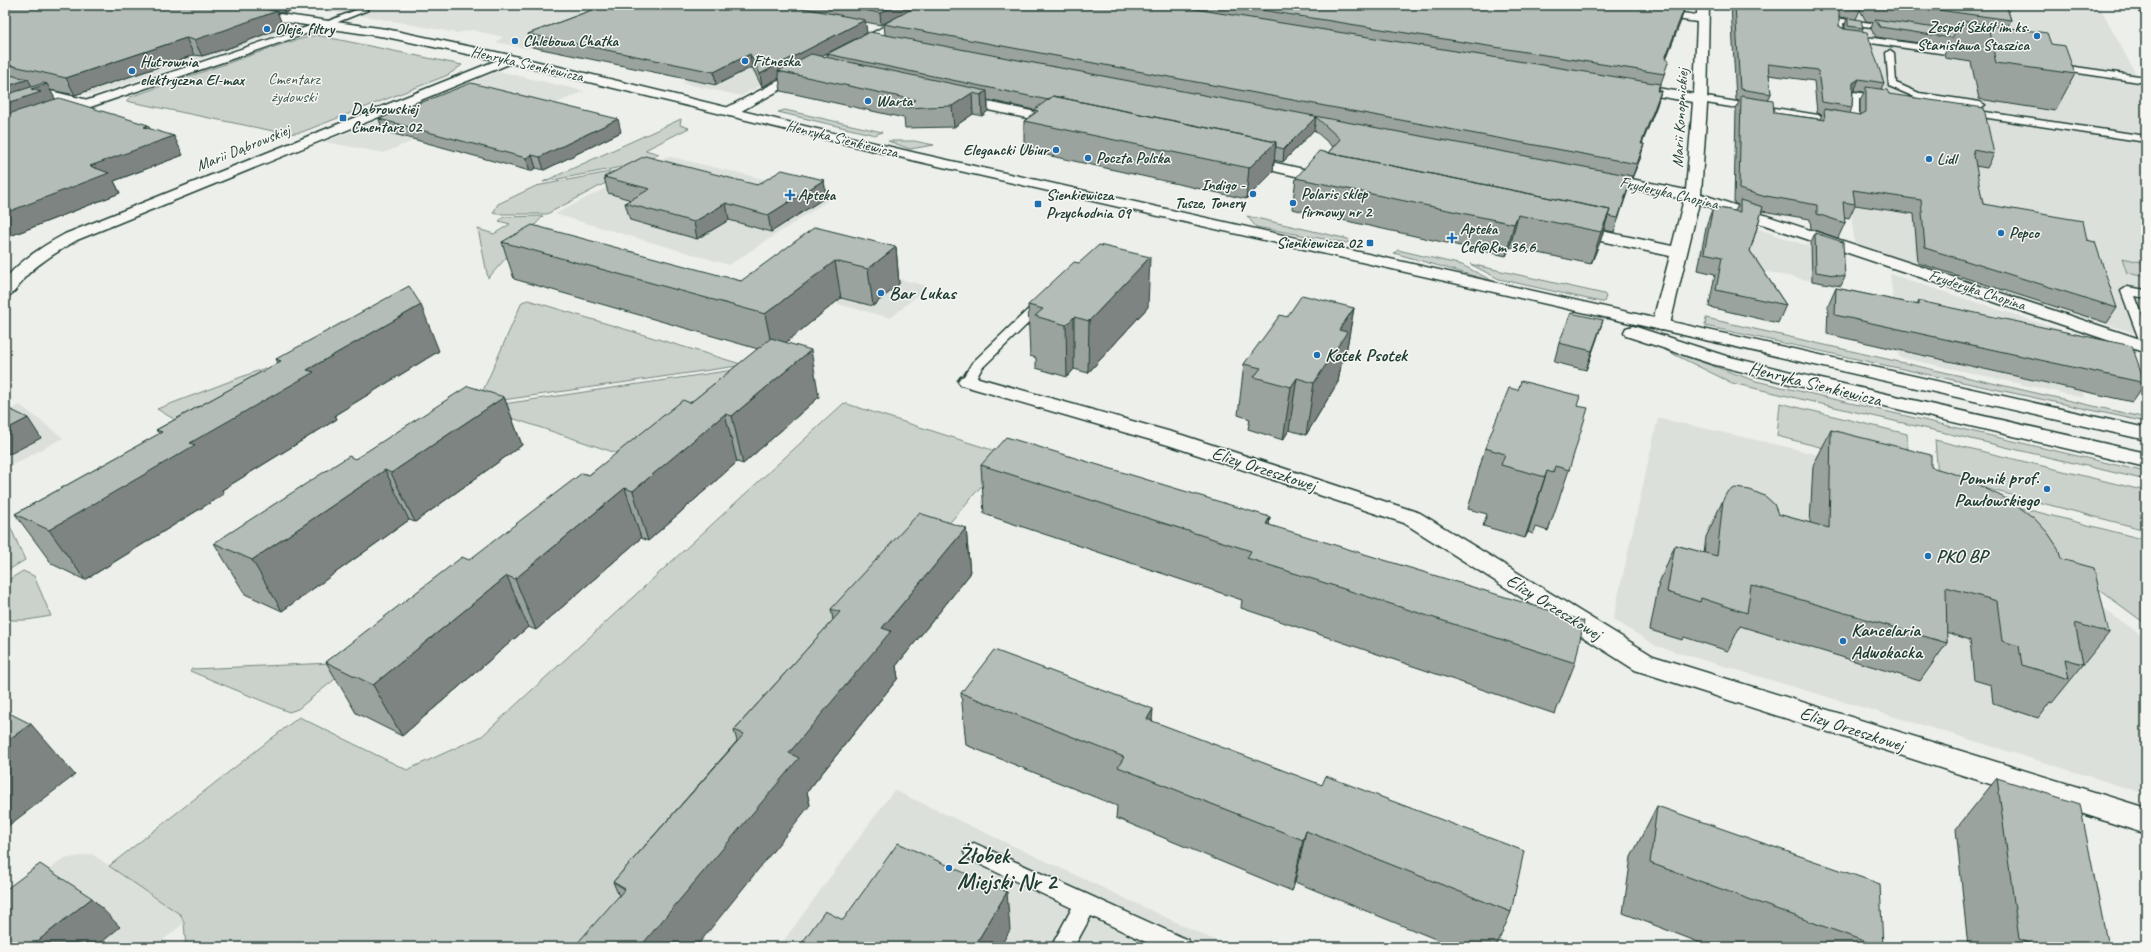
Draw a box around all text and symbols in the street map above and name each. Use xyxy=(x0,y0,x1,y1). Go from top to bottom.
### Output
place label: Zespół Szkół im ks. Stanisława Staszica xyxy=(1917,17,2030,55)
place label: Oleje, filtry xyxy=(275,19,336,39)
marker: Oleje, filtry xyxy=(262,24,272,34)
place label: Chlebowa Chatka xyxy=(523,31,620,51)
marker: Zespół Szkół im ks. Stanisława Staszica xyxy=(2032,31,2042,41)
marker: Chlebowa Chatka xyxy=(510,36,520,46)
street label: Henryka Sienkiewicza xyxy=(469,41,587,87)
place label: Fitneska xyxy=(753,51,801,71)
place label: Hutrownia elektryczna El-max xyxy=(140,52,246,90)
marker: Fitneska xyxy=(740,56,750,66)
marker: Hutrownia elektryczna El-max xyxy=(127,66,137,76)
street label: Marii Konopnickiej xyxy=(1667,66,1693,168)
park label: Cmentarz żydowski xyxy=(268,69,322,107)
place label: Warta xyxy=(876,91,914,111)
marker: Warta xyxy=(863,96,873,106)
place label: Dąbrowskiej Cmentarz 02 xyxy=(351,99,423,137)
marker: Dąbrowskiej Cmentarz 02 xyxy=(338,113,348,123)
street label: Henryka Sienkiewicza xyxy=(784,115,901,163)
street label: Marii Dąbrowskiej xyxy=(193,119,295,176)
place label: Elegancki Ubiur xyxy=(963,140,1050,160)
marker: Elegancki Ubiur xyxy=(1051,145,1061,155)
place label: Poczta Polska xyxy=(1096,148,1172,168)
place label: Lidl xyxy=(1937,149,1960,169)
marker: Poczta Polska xyxy=(1083,153,1093,163)
marker: Lidl xyxy=(1924,154,1934,164)
street label: Fryderyka Chopina xyxy=(1618,172,1722,214)
place label: Indigo - Tusze, Tonery xyxy=(1175,175,1247,213)
place label: Polaris sklep firmowy nr 2 xyxy=(1301,184,1373,222)
place label: Apteka xyxy=(798,185,837,205)
place label: Sienkiewicza Przychodnia 09 xyxy=(1046,185,1132,223)
marker: Indigo - Tusze, Tonery xyxy=(1248,189,1258,199)
marker: Apteka xyxy=(785,190,795,200)
marker: Polaris sklep firmowy nr 2 xyxy=(1288,198,1298,208)
marker: Sienkiewicza Przychodnia 09 xyxy=(1033,199,1043,209)
place label: Apteka Cef@Rm 36,6 xyxy=(1460,219,1537,257)
place label: Pepco xyxy=(2009,223,2041,243)
marker: Pepco xyxy=(1996,228,2006,238)
place label: Sienkiewicza 02 xyxy=(1276,233,1364,253)
marker: Apteka Cef@Rm 36,6 xyxy=(1447,233,1457,243)
marker: Sienkiewicza 02 xyxy=(1365,238,1375,248)
street label: Fryderyka Chopina xyxy=(1926,265,2029,316)
place label: Bar Lukas xyxy=(889,281,958,305)
marker: Bar Lukas xyxy=(876,288,886,298)
place label: Kotek Psotek xyxy=(1325,343,1409,367)
marker: Kotek Psotek xyxy=(1312,350,1322,360)
street label: Henryka Sienkiewicza xyxy=(1746,356,1885,412)
street label: Elizy Orzeszkowej xyxy=(1209,441,1321,498)
place label: Pomnik prof. Pawłowskiego xyxy=(1954,466,2041,512)
marker: Pomnik prof. Pawłowskiego xyxy=(2042,484,2052,494)
place label: PKO BP xyxy=(1936,544,1990,568)
marker: PKO BP xyxy=(1923,551,1933,561)
street label: Elizy Orzeszkowej xyxy=(1502,568,1608,647)
place label: Kancelaria Adwokacka xyxy=(1851,618,1924,664)
marker: Kancelaria Adwokacka xyxy=(1838,636,1848,646)
street label: Elizy Orzeszkowej xyxy=(1797,701,1909,758)
place label: Żłobek Miejski Nr 2 xyxy=(957,841,1059,896)
marker: Żłobek Miejski Nr 2 xyxy=(944,863,954,873)

